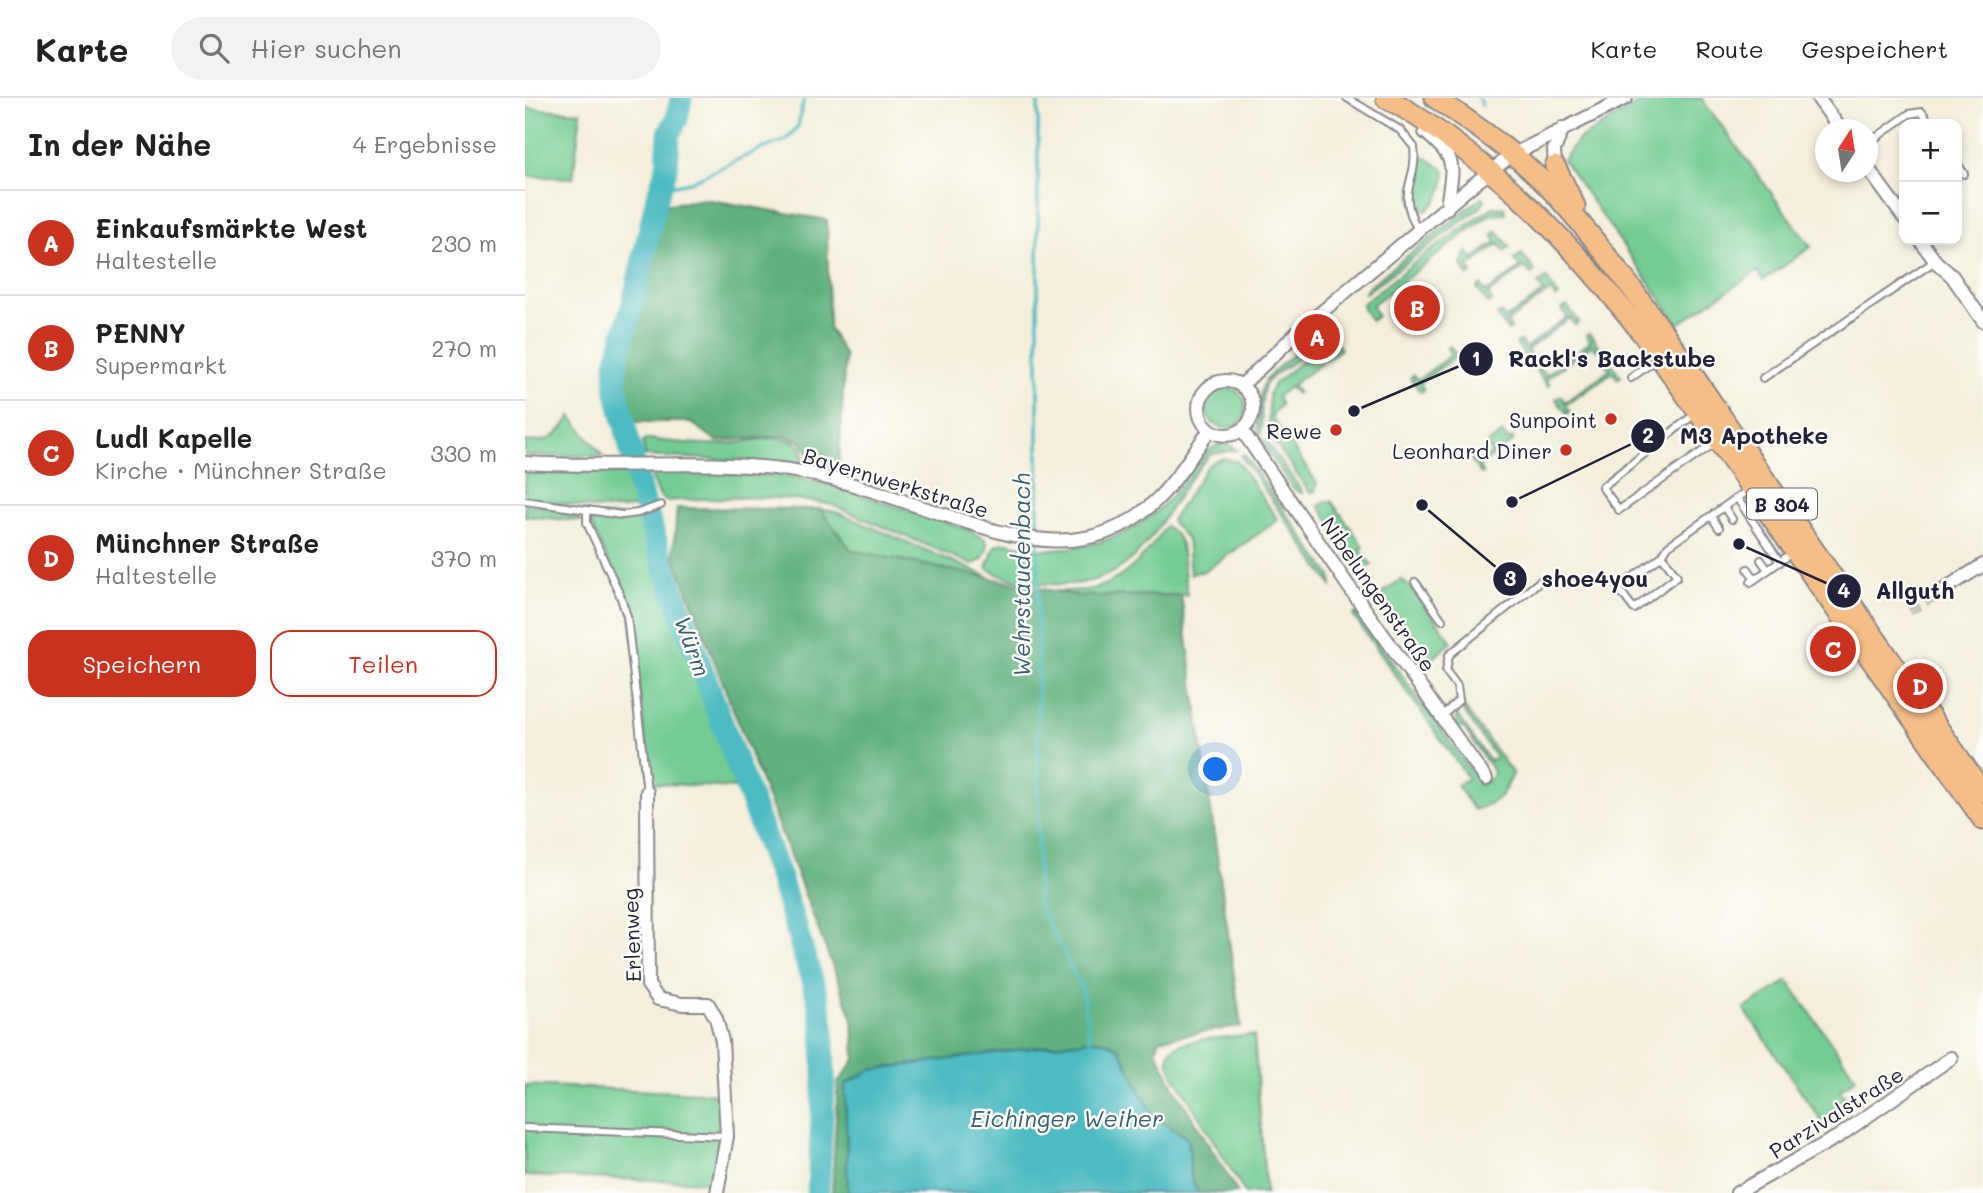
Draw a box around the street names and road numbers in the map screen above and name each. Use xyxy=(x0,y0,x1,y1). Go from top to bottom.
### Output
street label: Bayernwerkstraße xyxy=(800,441,992,523)
road number: B 304 xyxy=(1747,488,1817,520)
street label: Nibelungenstraße xyxy=(1315,511,1443,677)
street label: Erlenweg xyxy=(616,888,646,982)
street label: Parzivalstraße xyxy=(1764,1060,1908,1164)

